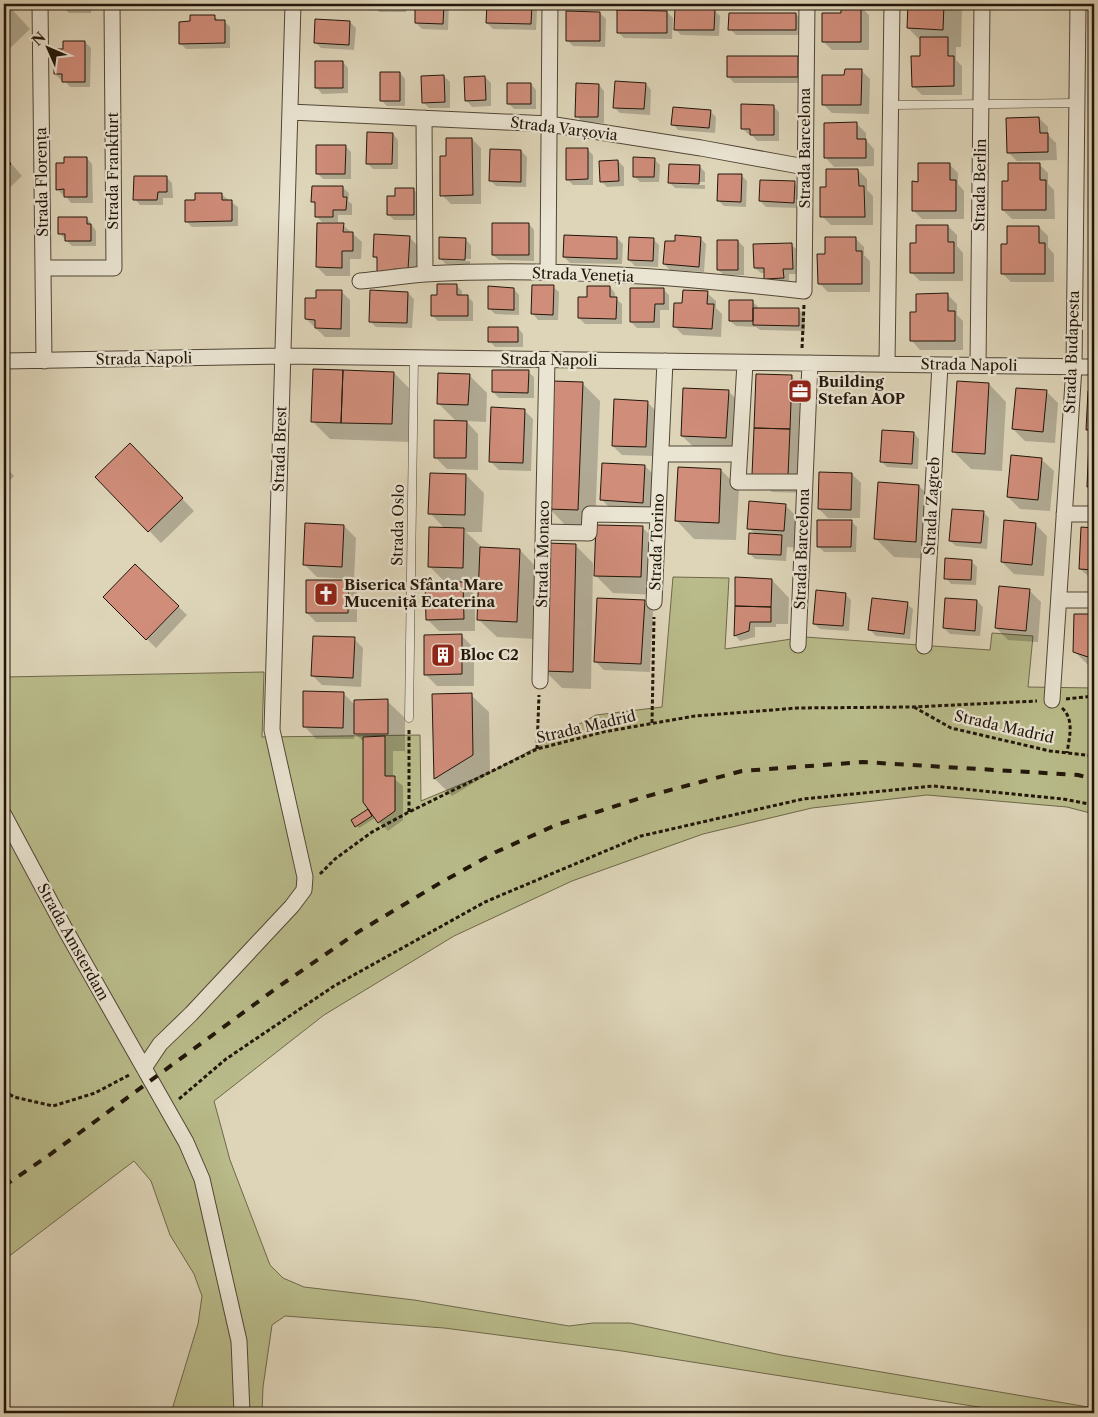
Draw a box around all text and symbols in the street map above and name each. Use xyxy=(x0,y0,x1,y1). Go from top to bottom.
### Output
north arrow xyxy=(22,22,72,72)
text: N xyxy=(28,28,49,49)
street label: Strada Barcelona xyxy=(795,87,814,209)
street label: Strada Frankfurt xyxy=(103,112,122,230)
street label: Strada Varșovia xyxy=(509,112,619,145)
street label: Strada Florența xyxy=(31,127,52,237)
street label: Strada Berlin xyxy=(969,138,990,232)
street label: Strada Veneția xyxy=(532,263,635,286)
street label: Strada Budapesta xyxy=(1060,290,1083,414)
street label: Strada Napoli xyxy=(95,348,193,369)
street label: Strada Napoli xyxy=(500,349,598,370)
street label: Strada Napoli xyxy=(920,354,1018,375)
place label: Building Stefan AOP xyxy=(818,372,905,408)
office icon: Building Stefan AOP xyxy=(787,378,813,404)
street label: Strada Brest xyxy=(269,405,291,492)
street label: Strada Zagreb xyxy=(919,456,944,556)
street label: Strada Oslo xyxy=(387,484,408,566)
street label: Strada Barcelona xyxy=(790,488,813,610)
street label: Strada Torino xyxy=(645,493,668,591)
street label: Strada Monaco xyxy=(532,500,553,608)
place label: Biserica Sfânta Mare Muceniță Ecaterina xyxy=(344,575,503,611)
church icon: Biserica Sfânta Mare Muceniță Ecaterina xyxy=(313,581,339,607)
building icon: Bloc C2 xyxy=(430,642,456,668)
place label: Bloc C2 xyxy=(460,645,519,664)
street label: Strada Madrid xyxy=(534,706,637,747)
street label: Strada Madrid xyxy=(953,706,1056,747)
street label: Strada Amsterdam xyxy=(33,880,114,1004)

